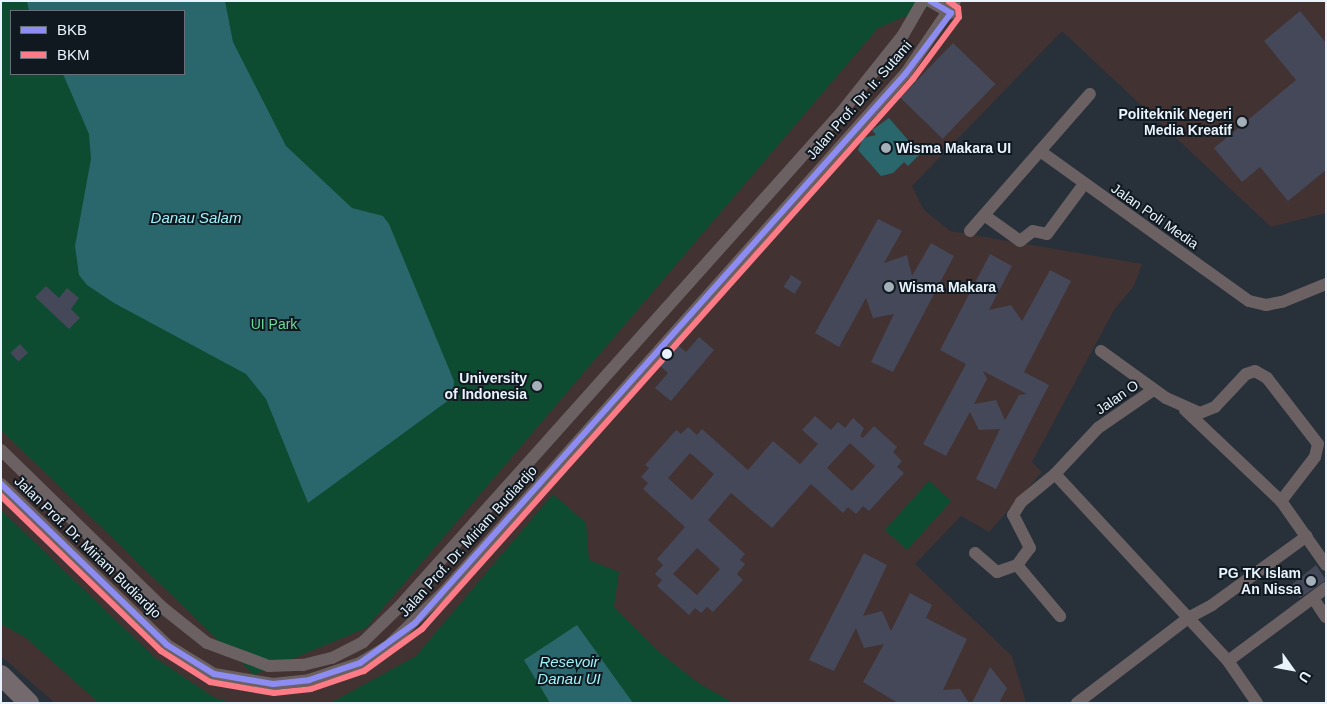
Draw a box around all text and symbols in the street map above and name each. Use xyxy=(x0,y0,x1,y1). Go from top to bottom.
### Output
legend xyxy=(10,10,185,75)
text: BKB xyxy=(57,21,87,38)
street label: Jalan Prof. Dr. Ir. Sutami xyxy=(803,37,915,163)
text: BKM xyxy=(57,46,90,63)
place label: Politeknik Negeri Media Kreatif xyxy=(1118,106,1232,138)
marker: Politeknik Negeri Media Kreatif xyxy=(1236,116,1248,128)
place label: Wisma Makara UI xyxy=(896,140,1011,156)
marker: Wisma Makara UI xyxy=(880,142,892,154)
street label: Jalan Poli Media xyxy=(1108,180,1202,252)
water label: Danau Salam xyxy=(151,209,241,227)
place label: Wisma Makara xyxy=(899,279,996,295)
marker: Wisma Makara xyxy=(883,281,895,293)
park label: UI Park xyxy=(251,316,297,332)
unlabelled marker xyxy=(662,349,672,359)
place label: University of Indonesia xyxy=(445,370,527,402)
street label: Jalan O xyxy=(1092,376,1142,418)
marker: University of Indonesia xyxy=(531,380,543,392)
street label: Jalan Prof. Dr. Miriam Budiardjo xyxy=(396,462,540,620)
street label: Jalan Prof. Dr. Miriam Budiardjo xyxy=(11,472,165,622)
place label: PG TK Islam An Nissa xyxy=(1219,565,1301,598)
marker: PG TK Islam An Nissa xyxy=(1305,575,1317,587)
north arrow xyxy=(1267,644,1317,694)
water label: Resevoir Danau UI xyxy=(537,652,601,687)
text: U xyxy=(1295,668,1314,685)

